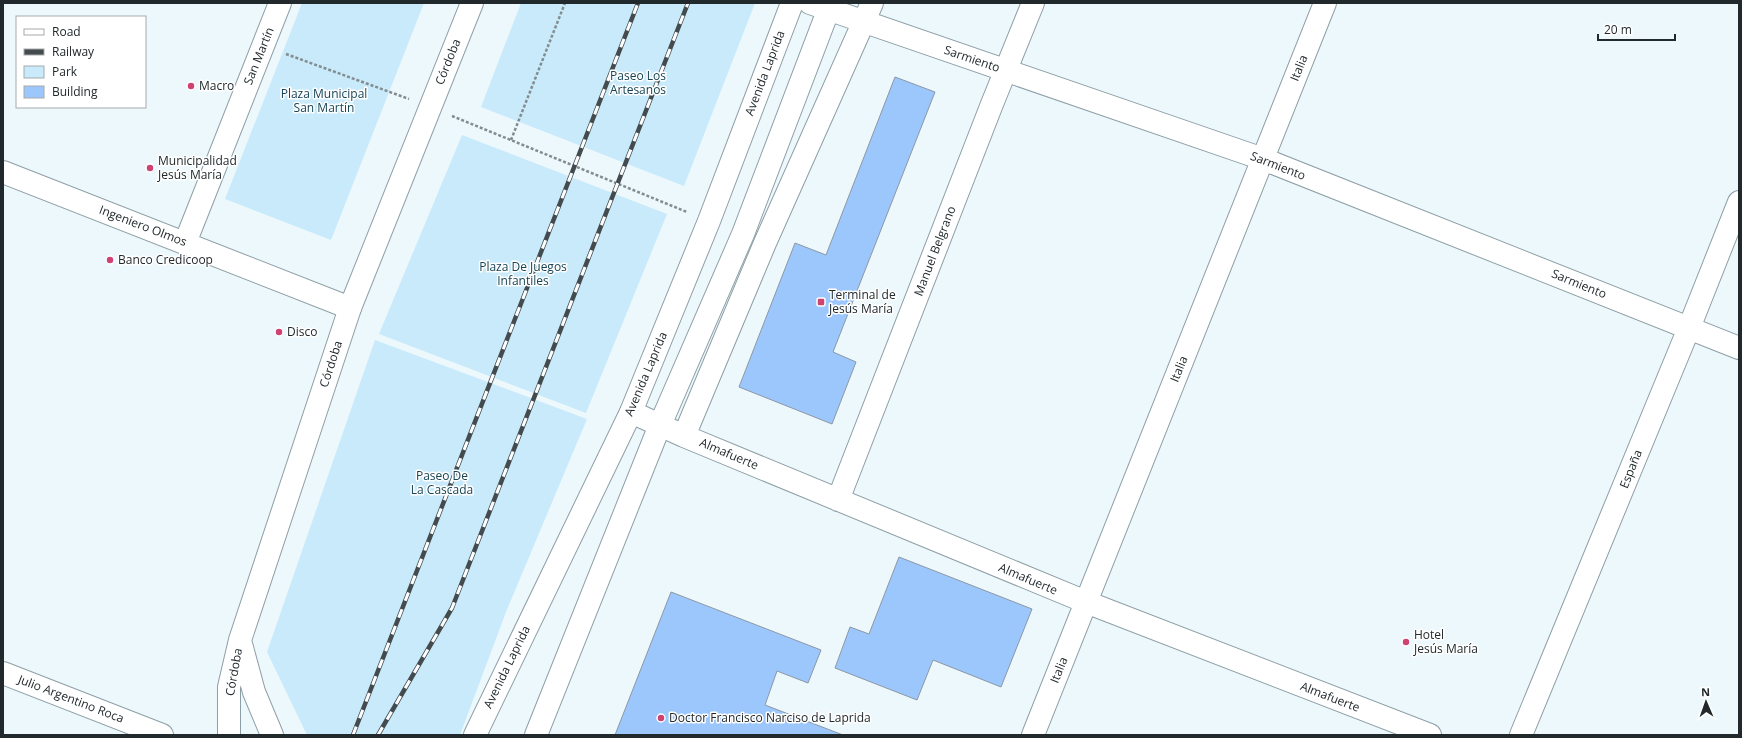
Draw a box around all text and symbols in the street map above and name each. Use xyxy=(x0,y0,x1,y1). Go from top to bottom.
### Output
legend xyxy=(16,16,146,108)
scale bar xyxy=(1598,16,1675,42)
text: 20 m xyxy=(1604,21,1632,38)
text: Road xyxy=(52,23,81,40)
street label: San Martín xyxy=(239,24,278,87)
street label: Avenida Laprida xyxy=(740,28,789,118)
street label: Córdoba xyxy=(431,36,464,87)
street label: Sarmiento xyxy=(942,41,1002,76)
text: Railway xyxy=(52,43,95,60)
street label: Italia xyxy=(1286,52,1311,84)
text: Park xyxy=(52,63,78,80)
park label: Paseo Los Artesanos xyxy=(610,67,666,98)
place label: Macro xyxy=(199,77,234,94)
marker: Macro xyxy=(186,81,196,91)
text: Building xyxy=(52,83,98,100)
park label: Plaza Municipal San Martín xyxy=(281,85,367,116)
street label: Sarmiento xyxy=(1248,147,1308,184)
place label: Municipalidad Jesús María xyxy=(157,152,237,183)
marker: Municipalidad Jesús María xyxy=(145,163,155,173)
street label: Ingeniero Olmos xyxy=(97,201,190,250)
street label: Manuel Belgrano xyxy=(910,203,960,298)
place label: Banco Credicoop xyxy=(118,251,213,268)
marker: Banco Credicoop xyxy=(105,255,115,265)
park label: Plaza De Juegos Infantiles xyxy=(479,258,567,289)
street label: Sarmiento xyxy=(1549,265,1609,302)
place label: Terminal de Jesús María xyxy=(828,286,896,317)
marker: Terminal de Jesús María xyxy=(816,297,826,307)
place label: Disco xyxy=(287,323,317,340)
marker: Disco xyxy=(274,327,284,337)
street label: Avenida Laprida xyxy=(620,329,671,419)
street label: Córdoba xyxy=(315,338,346,389)
street label: Italia xyxy=(1166,353,1191,385)
street label: Almafuerte xyxy=(697,434,761,474)
street label: España xyxy=(1615,447,1646,491)
park label: Paseo De La Cascada xyxy=(411,467,473,498)
street label: Almafuerte xyxy=(996,559,1060,599)
street label: Avenida Laprida xyxy=(479,623,534,711)
place label: Hotel Jesús María xyxy=(1413,626,1478,657)
marker: Hotel Jesús María xyxy=(1401,637,1411,647)
street label: Córdoba xyxy=(221,647,246,697)
street label: Italia xyxy=(1046,654,1071,686)
street label: Julio Argentino Roca xyxy=(15,670,127,727)
street label: Almafuerte xyxy=(1298,677,1363,716)
north arrow xyxy=(1686,682,1726,722)
text: N xyxy=(1701,684,1710,699)
place label: Doctor Francisco Narciso de Laprida xyxy=(669,709,871,726)
marker: Doctor Francisco Narciso de Laprida xyxy=(656,713,666,723)

